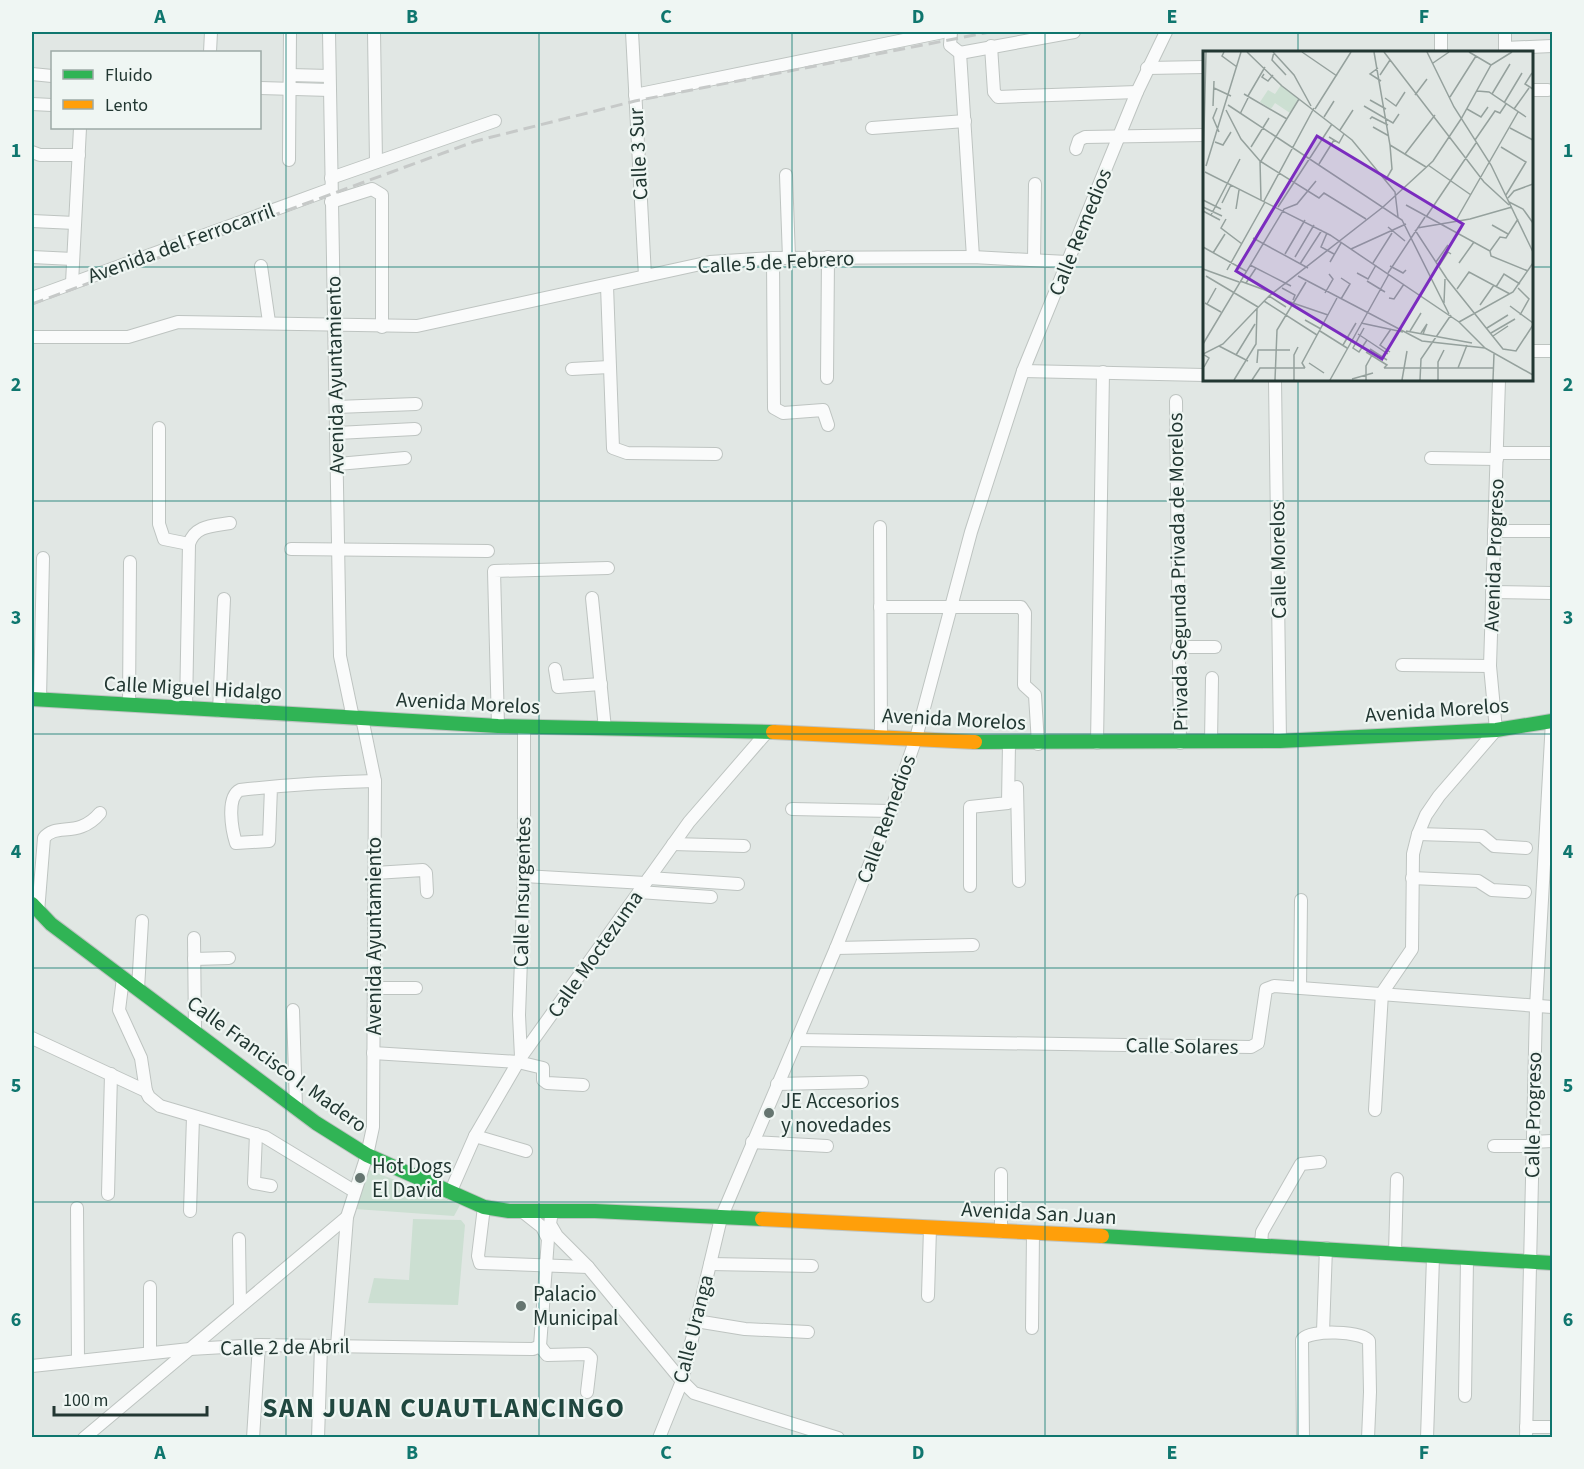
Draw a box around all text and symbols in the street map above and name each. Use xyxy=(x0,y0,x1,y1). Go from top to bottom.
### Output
text: A xyxy=(153,3,166,31)
text: B xyxy=(406,3,418,31)
text: C xyxy=(660,3,672,31)
text: D xyxy=(912,3,924,31)
text: E xyxy=(1167,3,1177,31)
text: F xyxy=(1419,3,1429,31)
legend xyxy=(51,51,261,129)
inset map xyxy=(1203,51,1533,381)
text: Fluido xyxy=(105,63,152,88)
text: Lento xyxy=(105,93,148,118)
street label: Calle 3 Sur xyxy=(621,106,655,201)
text: 1 xyxy=(11,137,21,165)
text: 1 xyxy=(1563,137,1573,165)
street label: Calle Remedios xyxy=(1041,164,1119,300)
street label: Avenida del Ferrocarril xyxy=(83,195,279,291)
street label: Calle 5 de Febrero xyxy=(697,243,855,281)
street label: Avenida Ayuntamiento xyxy=(318,276,352,474)
text: 2 xyxy=(11,371,21,399)
text: 2 xyxy=(1563,371,1573,399)
street label: Privada Segunda Privada de Morelos xyxy=(1160,412,1196,732)
street label: Avenida Progreso xyxy=(1476,478,1512,632)
street label: Calle Morelos xyxy=(1262,501,1294,619)
text: 3 xyxy=(11,604,21,632)
text: 3 xyxy=(1563,604,1573,632)
street label: Calle Miguel Hidalgo xyxy=(103,668,283,708)
street label: Avenida Morelos xyxy=(395,684,541,722)
street label: Avenida Morelos xyxy=(1364,690,1510,730)
street label: Avenida Morelos xyxy=(881,700,1027,738)
street label: Calle Remedios xyxy=(849,750,923,887)
street label: Calle Insurgentes xyxy=(506,816,538,967)
street label: Avenida Ayuntamiento xyxy=(359,837,389,1035)
text: 4 xyxy=(11,838,22,866)
text: 4 xyxy=(1563,838,1574,866)
street label: Calle Moctezuma xyxy=(540,884,650,1024)
street label: Calle Francisco I. Madero xyxy=(181,988,373,1140)
street label: Calle Solares xyxy=(1125,1030,1239,1062)
street label: Calle Progreso xyxy=(1517,1051,1549,1179)
text: 5 xyxy=(11,1072,21,1100)
text: 5 xyxy=(1563,1072,1573,1100)
place label: JE Accesorios y novedades xyxy=(781,1086,899,1140)
marker: JE Accesorios y novedades xyxy=(762,1106,776,1120)
place label: Hot Dogs El David xyxy=(372,1151,452,1205)
marker: Hot Dogs El David xyxy=(353,1171,367,1185)
street label: Avenida San Juan xyxy=(961,1194,1117,1232)
street label: Calle Uranga xyxy=(665,1271,721,1387)
place label: Palacio Municipal xyxy=(533,1279,618,1333)
marker: Palacio Municipal xyxy=(514,1299,528,1313)
text: 6 xyxy=(11,1306,21,1334)
text: 6 xyxy=(1563,1306,1573,1334)
street label: Calle 2 de Abril xyxy=(220,1331,350,1363)
scale bar xyxy=(54,1379,207,1417)
text: 100 m xyxy=(63,1388,108,1413)
district label: SAN JUAN CUAUTLANCINGO xyxy=(263,1389,625,1428)
text: A xyxy=(153,1439,166,1467)
text: B xyxy=(406,1439,418,1467)
text: C xyxy=(660,1439,672,1467)
text: D xyxy=(912,1439,924,1467)
text: E xyxy=(1167,1439,1177,1467)
text: F xyxy=(1419,1439,1429,1467)

